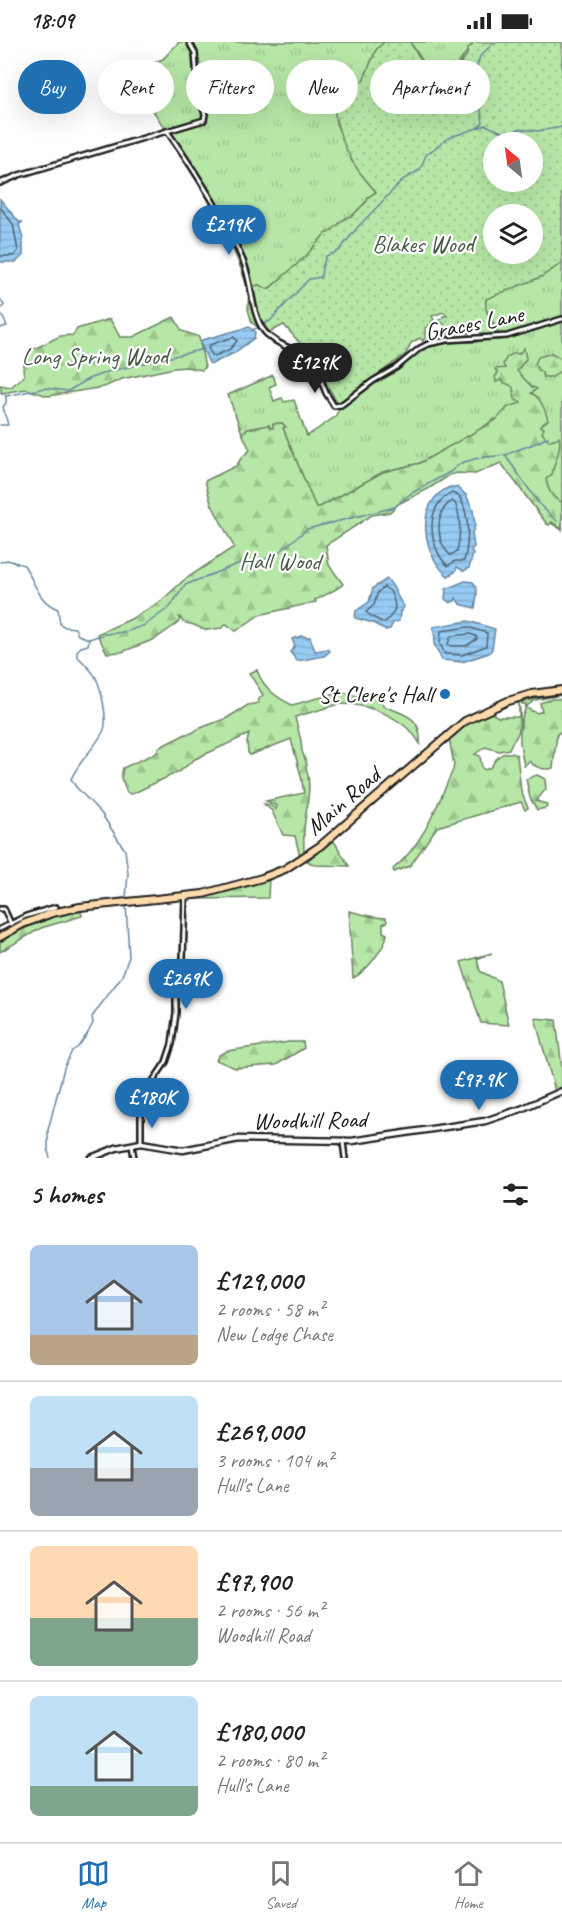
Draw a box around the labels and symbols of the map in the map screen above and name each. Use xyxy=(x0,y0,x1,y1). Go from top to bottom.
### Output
north arrow xyxy=(483,132,543,192)
pin: £219K xyxy=(187,205,271,256)
park label: Blakes Wood xyxy=(372,229,477,259)
street label: Graces Lane xyxy=(422,298,528,347)
park label: Long Spring Wood xyxy=(22,341,172,371)
pin: £129K xyxy=(273,343,357,394)
park label: Hall Wood xyxy=(239,546,324,576)
place label: St Clere's Hall xyxy=(318,679,437,709)
marker: St Clere's Hall xyxy=(438,687,452,701)
street label: Main Road xyxy=(299,758,389,842)
pin: £269K xyxy=(144,959,228,1010)
pin: £97.9K xyxy=(430,1060,528,1111)
pin: £180K xyxy=(110,1078,194,1129)
street label: Woodhill Road xyxy=(253,1104,370,1136)

